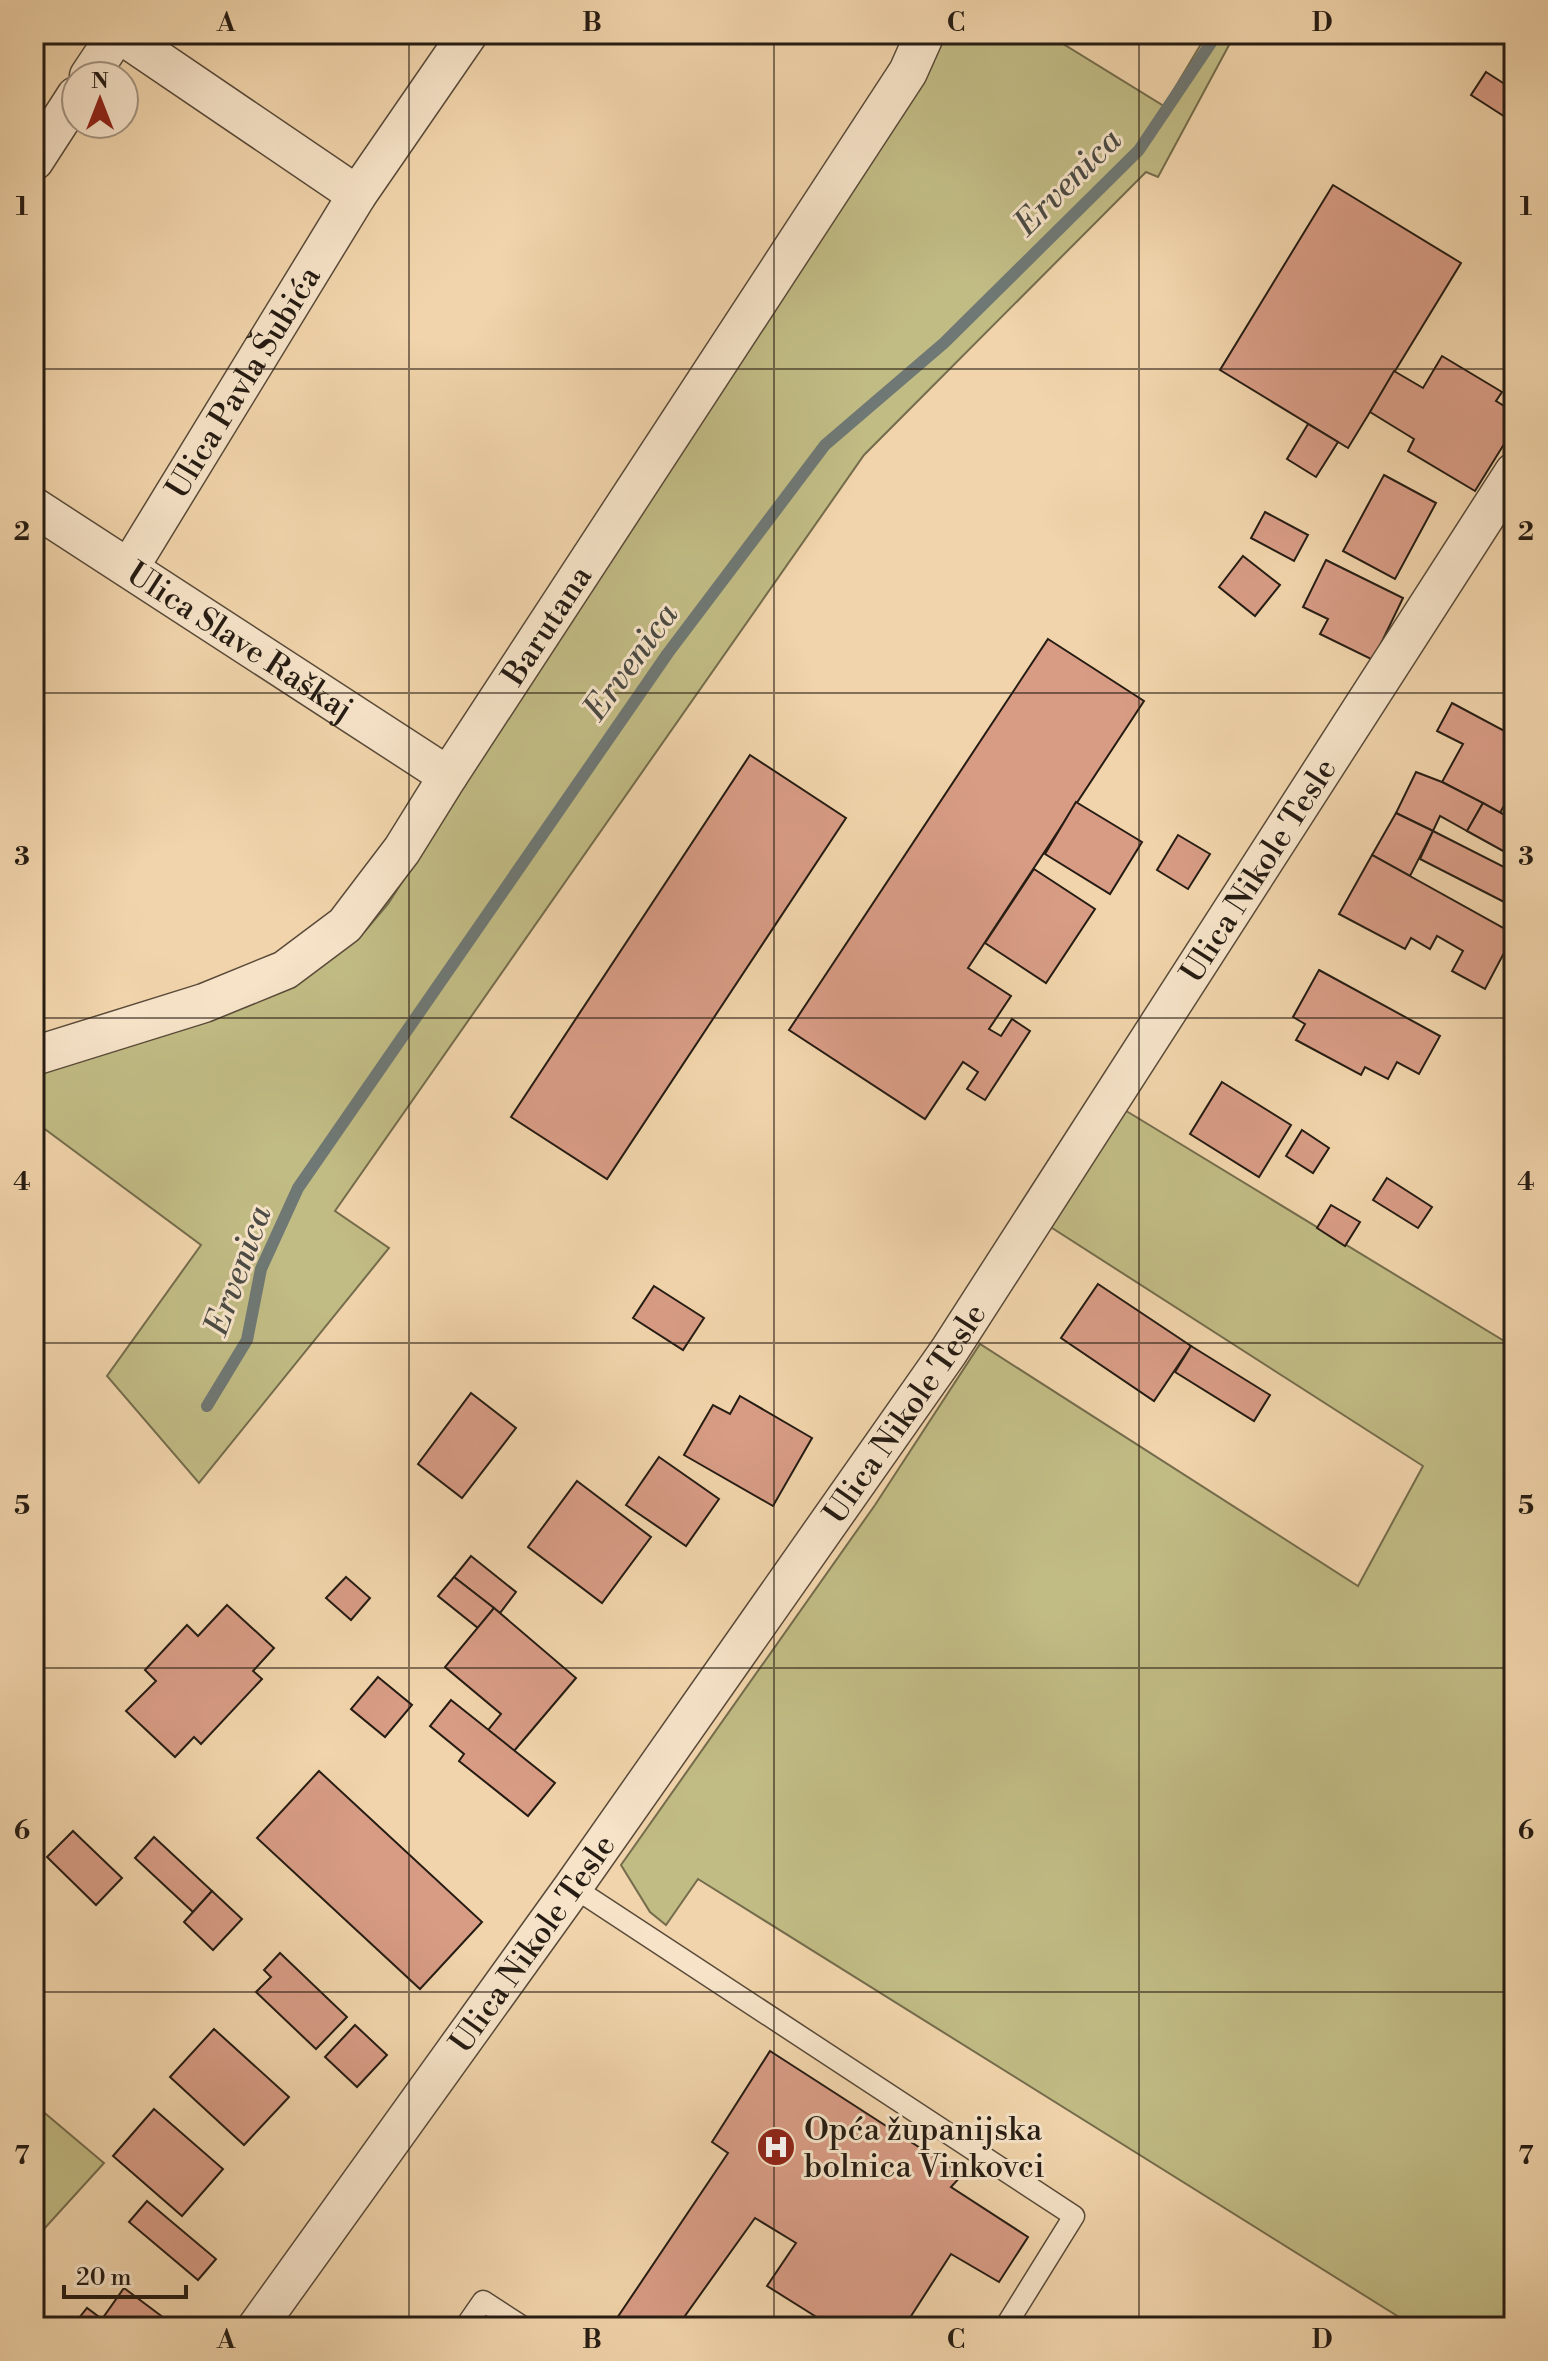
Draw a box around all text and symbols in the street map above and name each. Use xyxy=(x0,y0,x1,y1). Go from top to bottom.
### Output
text: A xyxy=(216,7,236,39)
text: B xyxy=(582,7,602,39)
text: C xyxy=(947,7,965,39)
text: D xyxy=(1312,7,1332,39)
north arrow xyxy=(60,60,140,140)
text: N xyxy=(91,68,109,95)
water label: Ervenica xyxy=(1005,120,1131,246)
text: 1 xyxy=(16,191,29,223)
text: 1 xyxy=(1520,191,1533,223)
street label: Ulica Pavla Šubića xyxy=(157,258,330,506)
text: 2 xyxy=(14,516,30,548)
text: 2 xyxy=(1518,516,1534,548)
street label: Ulica Slave Raškaj xyxy=(119,554,360,730)
street label: Barutana xyxy=(493,558,601,694)
water label: Ervenica xyxy=(574,595,688,730)
street label: Ulica Nikole Tesle xyxy=(1172,751,1346,991)
text: 3 xyxy=(14,841,30,873)
text: 3 xyxy=(1518,841,1534,873)
text: 4 xyxy=(13,1166,31,1198)
text: 4 xyxy=(1517,1166,1535,1198)
water label: Ervenica xyxy=(195,1200,282,1343)
street label: Ulica Nikole Tesle xyxy=(815,1296,995,1532)
text: 5 xyxy=(14,1490,30,1522)
text: 5 xyxy=(1518,1490,1534,1522)
text: 6 xyxy=(14,1815,30,1847)
text: 6 xyxy=(1518,1815,1534,1847)
street label: Ulica Nikole Tesle xyxy=(441,1827,625,2061)
place label: Opća županijska bolnica Vinkovci xyxy=(804,2110,1045,2187)
hospital icon: Opća županijska bolnica Vinkovci xyxy=(755,2126,797,2168)
text: 7 xyxy=(14,2140,30,2172)
text: 7 xyxy=(1518,2140,1534,2172)
scale bar xyxy=(64,2249,186,2299)
text: 20 m xyxy=(76,2263,132,2293)
text: A xyxy=(216,2324,236,2356)
text: B xyxy=(582,2324,602,2356)
text: C xyxy=(947,2324,965,2356)
text: D xyxy=(1312,2324,1332,2356)

